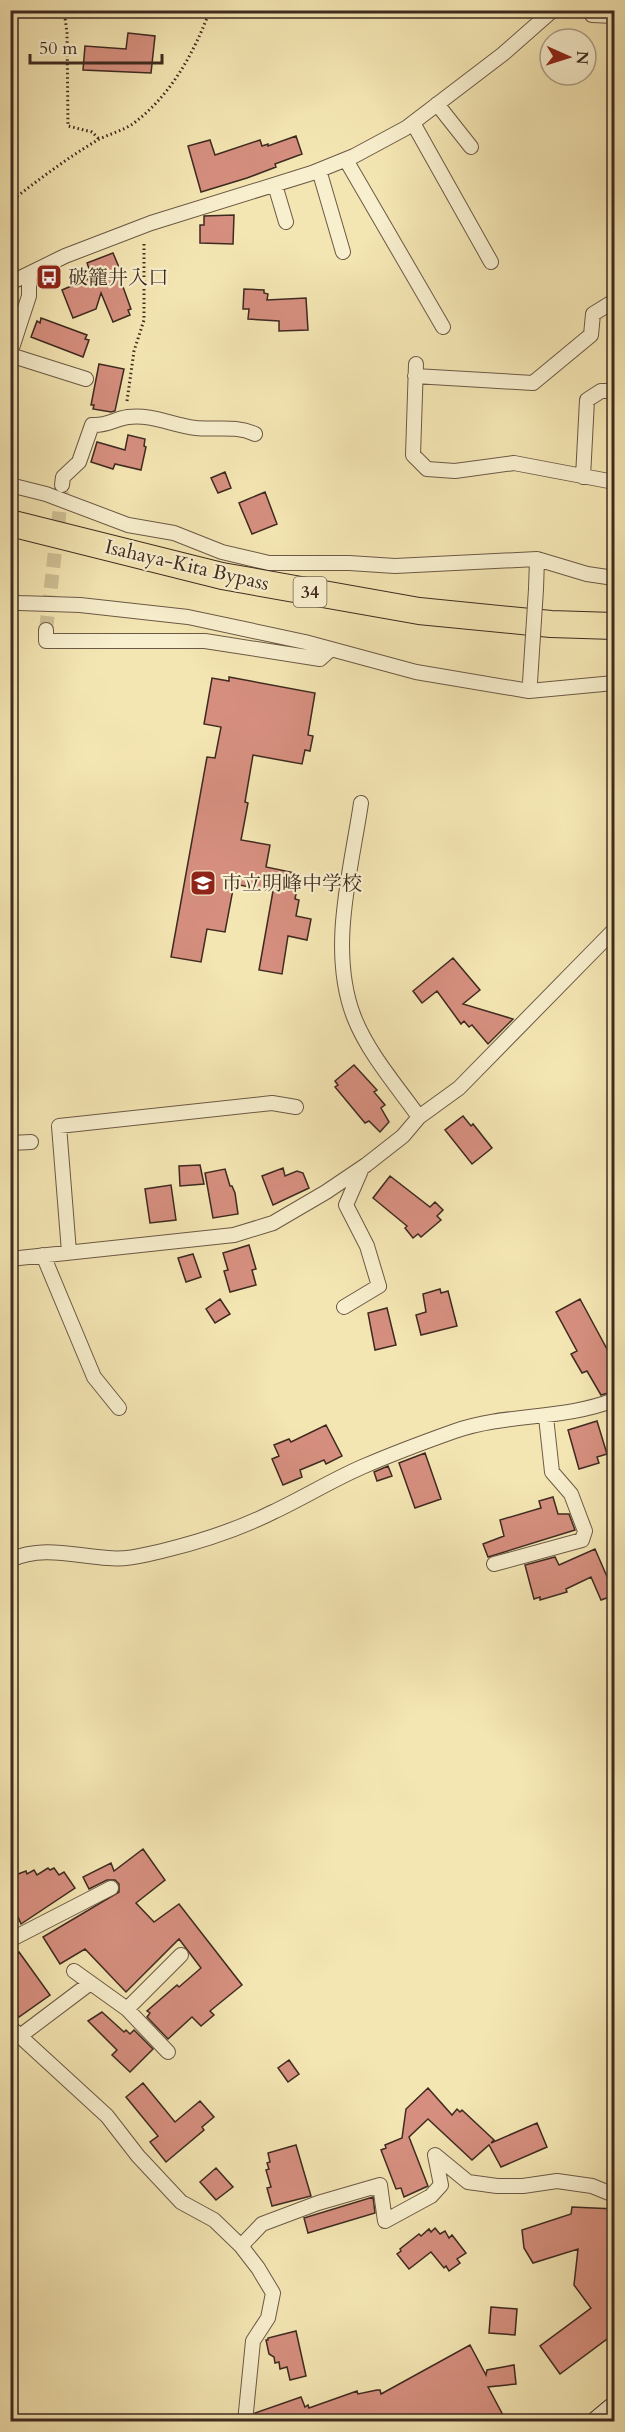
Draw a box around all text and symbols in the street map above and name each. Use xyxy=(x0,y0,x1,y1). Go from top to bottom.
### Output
scale bar xyxy=(30,27,162,65)
north arrow xyxy=(538,27,598,87)
text: 50 m xyxy=(39,36,78,61)
text: N xyxy=(571,50,593,65)
bus stop icon: 破籠井入口 xyxy=(34,262,64,292)
place label: 破籠井入口 xyxy=(68,264,168,291)
street label: Isahaya-Kita Bypass xyxy=(102,533,272,597)
road number: 34 xyxy=(294,577,326,607)
school or university icon: 市立明峰中学校 xyxy=(188,868,218,898)
place label: 市立明峰中学校 xyxy=(222,870,362,897)

